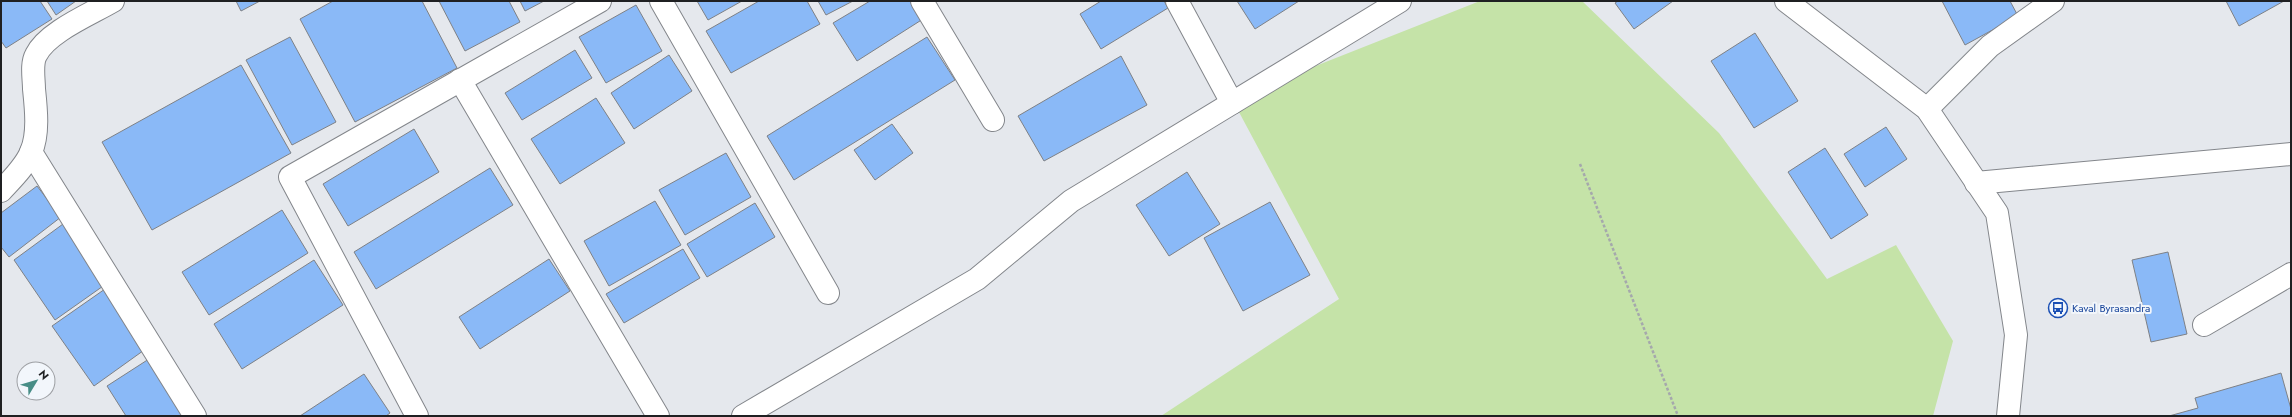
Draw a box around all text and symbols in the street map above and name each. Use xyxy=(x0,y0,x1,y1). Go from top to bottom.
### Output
bus stop icon: Kaval Byrasandra xyxy=(2047,297,2069,319)
place label: Kaval Byrasandra xyxy=(2072,300,2150,316)
north arrow xyxy=(16,361,56,401)
text: N xyxy=(35,366,53,383)

